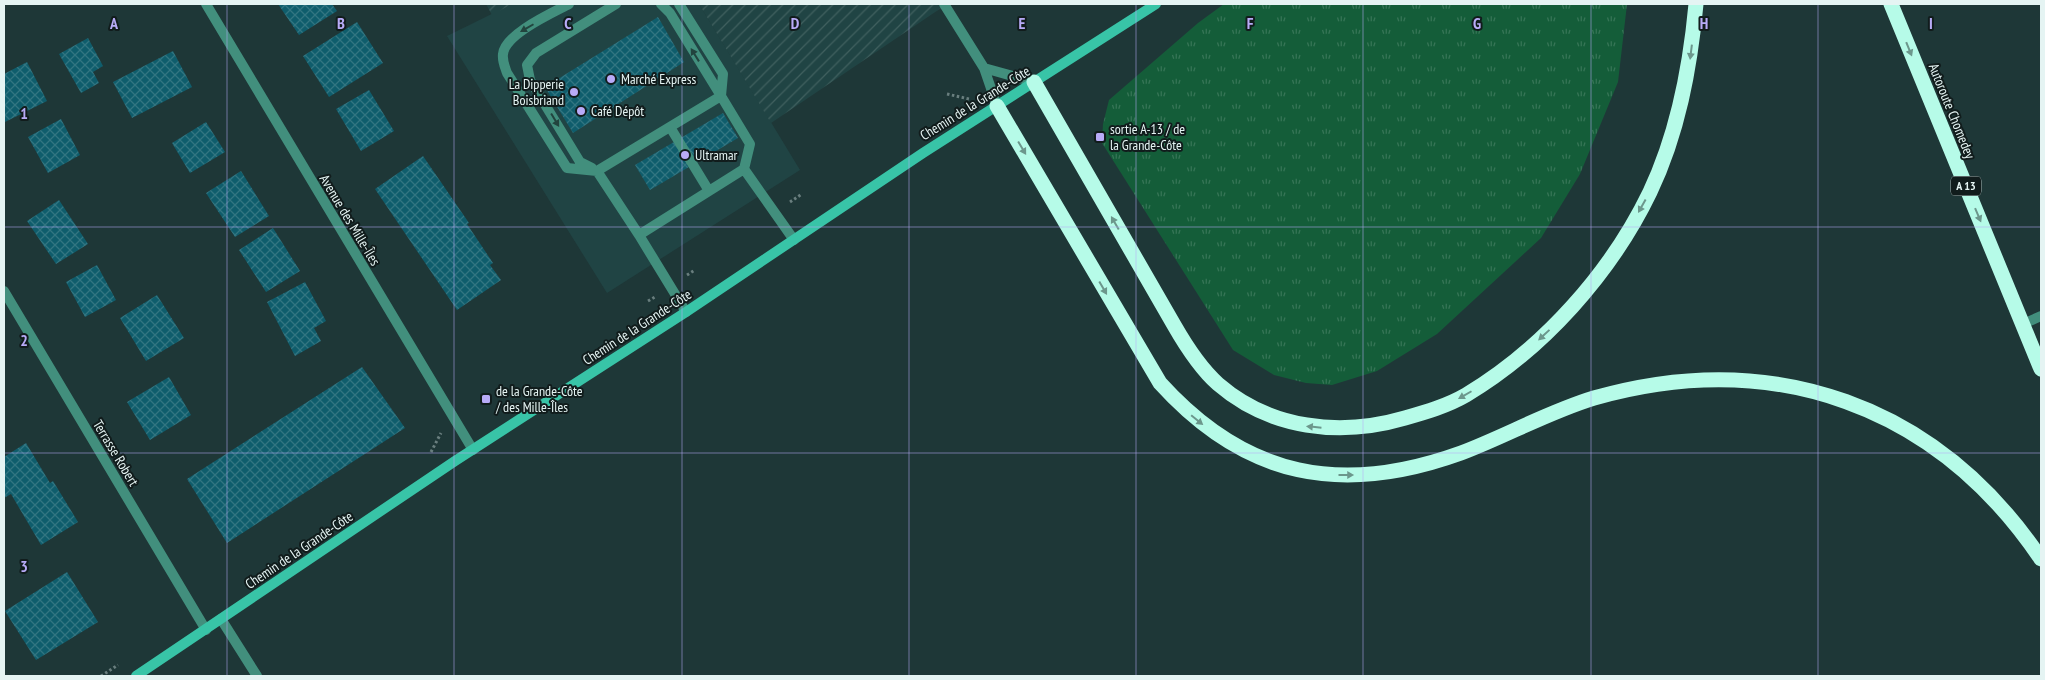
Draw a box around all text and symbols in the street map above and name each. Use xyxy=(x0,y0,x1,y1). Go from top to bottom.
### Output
text: A xyxy=(109,13,119,33)
text: B xyxy=(337,13,345,33)
text: C xyxy=(564,13,572,33)
text: D xyxy=(791,13,800,33)
text: E xyxy=(1019,13,1026,33)
text: F xyxy=(1247,13,1254,33)
text: G xyxy=(1473,13,1481,33)
text: H xyxy=(1700,13,1708,33)
text: I xyxy=(1929,13,1933,33)
one-way arrow xyxy=(519,24,534,32)
one-way arrow xyxy=(1906,42,1914,56)
one-way arrow xyxy=(1687,45,1695,61)
one-way arrow xyxy=(691,48,700,61)
street label: Autoroute Chomedey xyxy=(1925,61,1980,162)
street label: Chemin de la Grande-Côte xyxy=(917,62,1033,144)
place label: Marché Express xyxy=(621,70,696,88)
marker: Marché Express xyxy=(605,73,617,85)
place label: La Dipperie Boisbriand xyxy=(509,75,564,109)
marker: La Dipperie Boisbriand xyxy=(568,86,580,98)
place label: Café Dépôt xyxy=(591,102,644,120)
text: 1 xyxy=(20,103,28,123)
marker: Café Dépôt xyxy=(575,105,587,117)
one-way arrow xyxy=(550,114,559,127)
place label: sortie A-13 / de la Grande-Côte xyxy=(1110,120,1185,154)
marker: sortie A-13 / de la Grande-Côte xyxy=(1094,131,1106,143)
one-way arrow xyxy=(1017,141,1026,154)
place label: Ultramar xyxy=(695,146,738,164)
marker: Ultramar xyxy=(679,149,691,161)
street label: Avenue des Mille-Îles xyxy=(316,171,384,269)
road number: A 13 xyxy=(1951,177,1981,196)
one-way arrow xyxy=(1638,200,1647,213)
one-way arrow xyxy=(1974,208,1982,222)
one-way arrow xyxy=(1110,216,1119,229)
one-way arrow xyxy=(1099,282,1108,295)
street label: Chemin de la Grande-Côte xyxy=(579,285,695,369)
one-way arrow xyxy=(1537,329,1550,340)
text: 2 xyxy=(20,330,28,350)
place label: de la Grande-Côte / des Mille-Îles xyxy=(495,382,583,416)
one-way arrow xyxy=(1458,390,1471,399)
marker: de la Grande-Côte / des Mille-Îles xyxy=(480,393,492,405)
one-way arrow xyxy=(1190,414,1202,426)
street label: Terrasse Robert xyxy=(89,417,143,490)
one-way arrow xyxy=(1306,423,1322,431)
one-way arrow xyxy=(1338,471,1354,479)
street label: Chemin de la Grande-Côte xyxy=(242,507,357,593)
text: 3 xyxy=(20,556,28,576)

